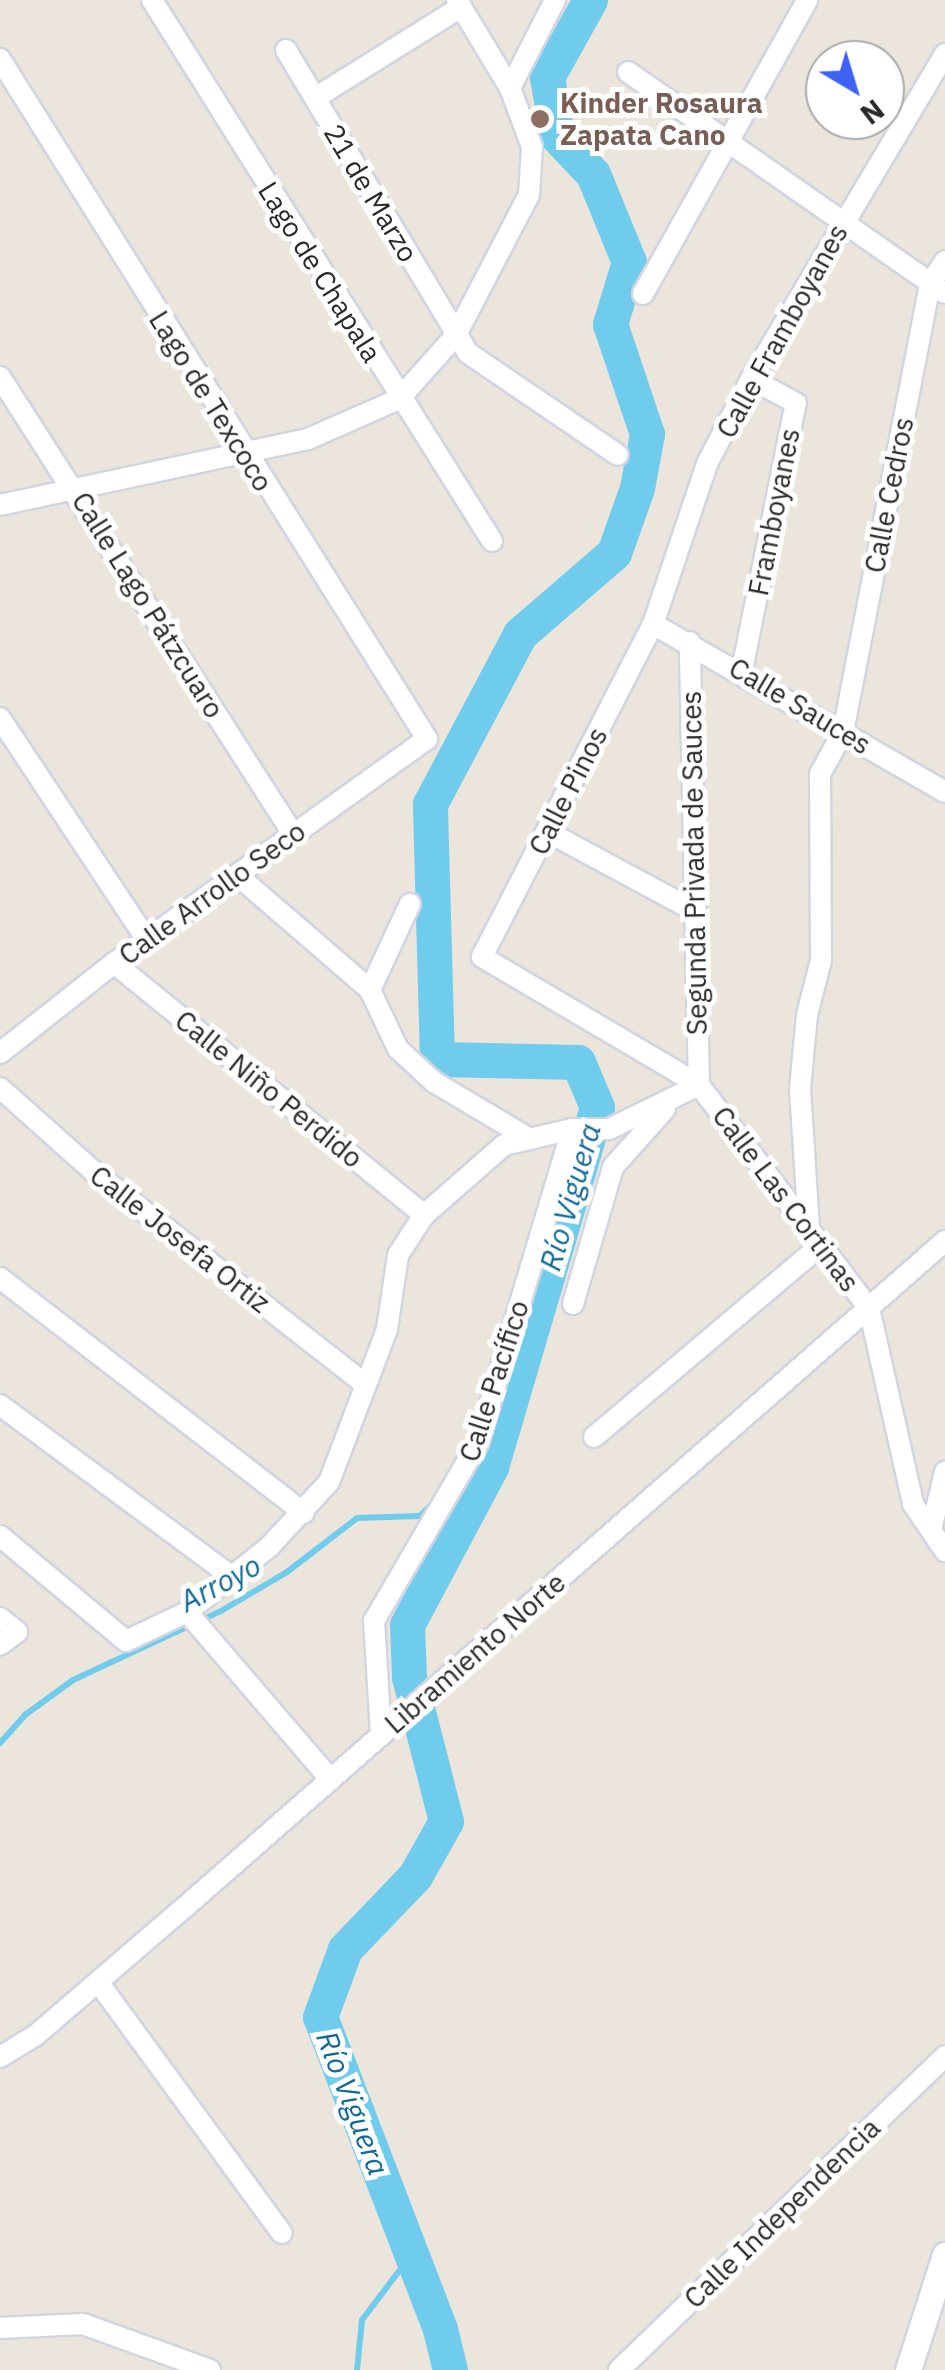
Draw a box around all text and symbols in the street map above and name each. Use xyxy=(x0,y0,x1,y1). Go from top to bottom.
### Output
north arrow xyxy=(805,40,905,140)
place label: Kinder Rosaura Zapata Cano xyxy=(560,86,763,152)
text: N xyxy=(853,92,892,133)
marker: Kinder Rosaura Zapata Cano xyxy=(529,108,551,130)
street label: 21 de Marzo xyxy=(317,118,425,268)
street label: Lago de Chapala xyxy=(251,176,389,368)
street label: Calle Framboyanes xyxy=(709,218,855,444)
street label: Lago de Texcoco xyxy=(142,305,280,497)
street label: Calle Cedros xyxy=(857,414,921,576)
street label: Framboyanes xyxy=(741,425,807,599)
street label: Calle Lago Pátzcuaro xyxy=(65,486,231,724)
street label: Calle Sauces xyxy=(723,651,877,761)
street label: Segunda Privada de Sauces xyxy=(674,691,714,1035)
street label: Calle Pinos xyxy=(522,722,614,860)
street label: Calle Arrollo Seco xyxy=(112,814,312,972)
street label: Calle Niño Perdido xyxy=(168,1003,370,1175)
street label: Calle Las Cortinas xyxy=(705,1100,867,1298)
water label: Río Viguera xyxy=(532,1119,608,1275)
street label: Calle Josefa Ortiz xyxy=(83,1158,277,1320)
street label: Calle Pacífico xyxy=(452,1296,536,1466)
water label: Arroyo xyxy=(173,1547,267,1619)
street label: Libramiento Norte xyxy=(378,1566,572,1740)
water label: Río Viguera xyxy=(309,2026,397,2180)
street label: Calle Independencia xyxy=(677,2111,887,2315)

